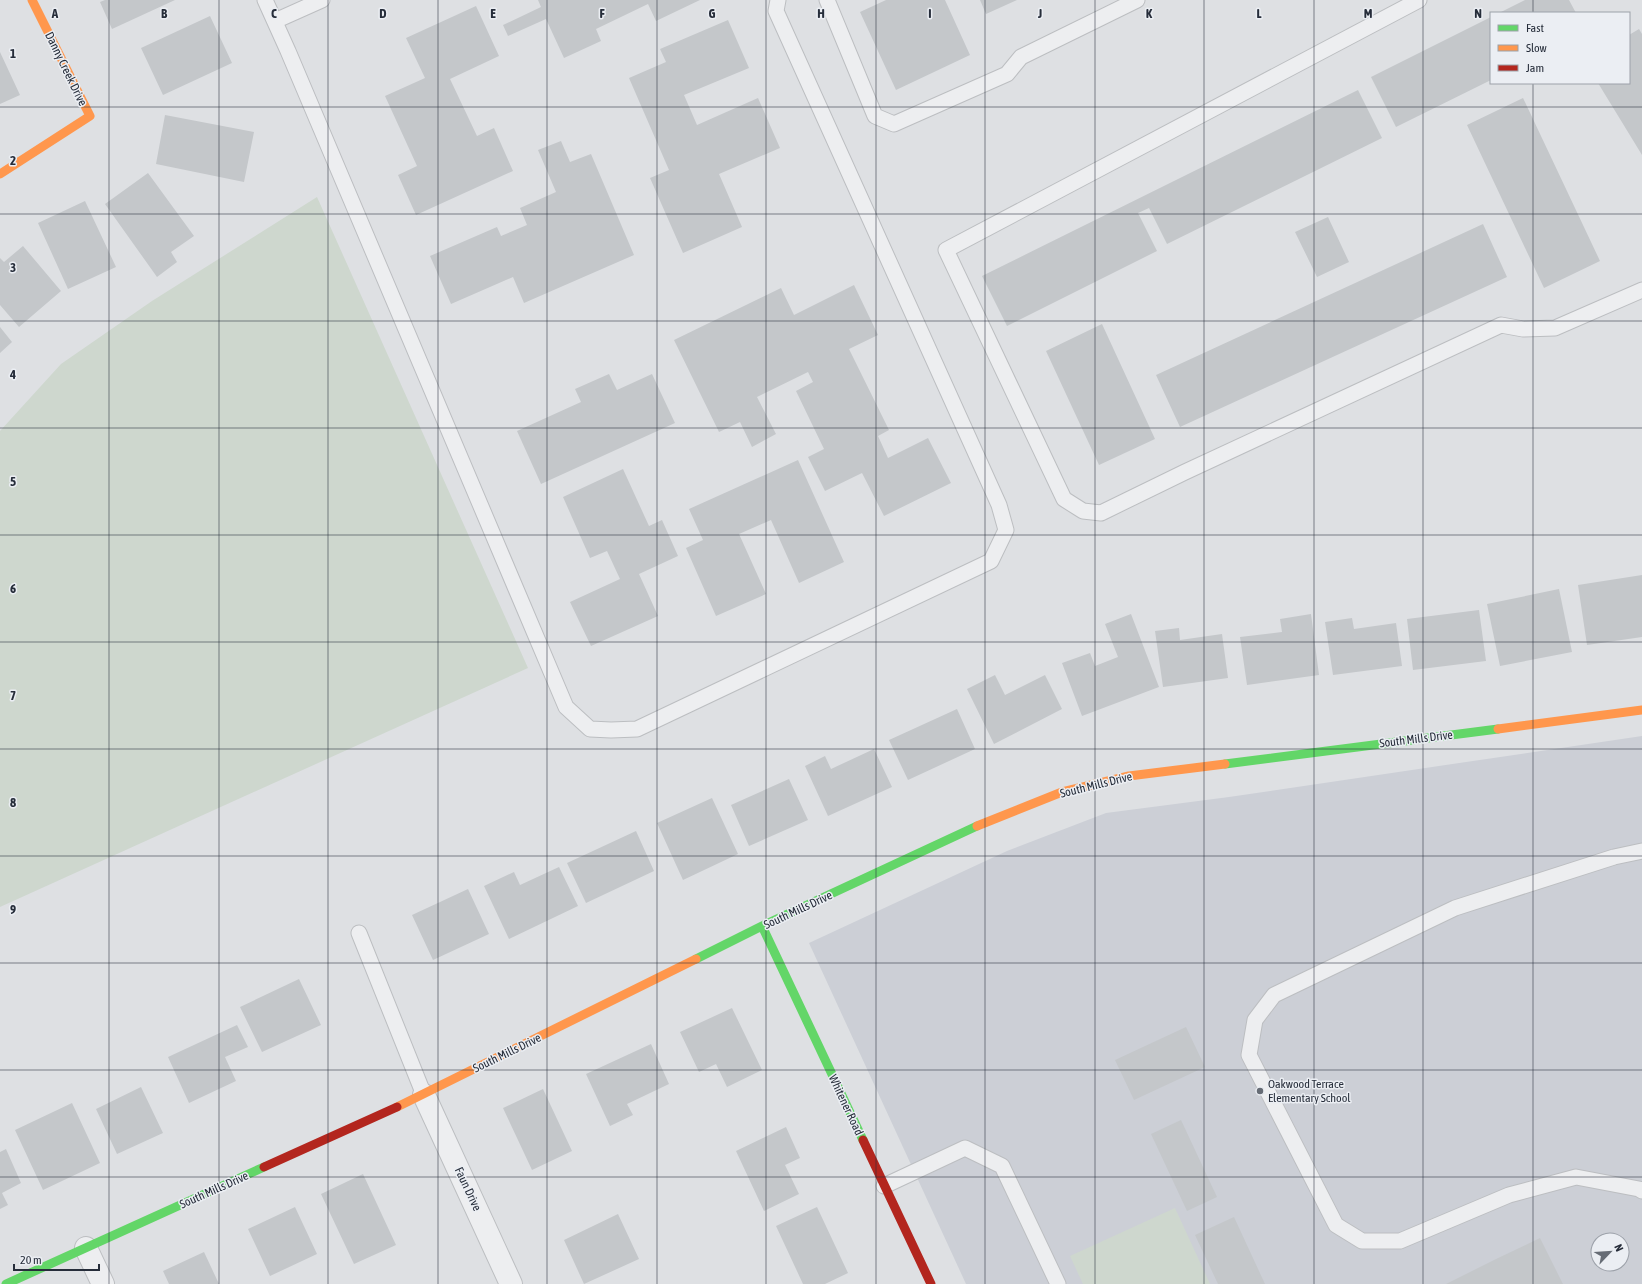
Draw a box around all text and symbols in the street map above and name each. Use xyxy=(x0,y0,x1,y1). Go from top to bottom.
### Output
text: A xyxy=(51,6,59,21)
text: B xyxy=(161,6,168,21)
text: C xyxy=(271,6,277,21)
text: D xyxy=(379,6,387,21)
text: E xyxy=(490,6,496,21)
text: F xyxy=(599,6,605,21)
text: G xyxy=(709,6,716,21)
text: H xyxy=(817,6,825,21)
text: I xyxy=(928,6,932,21)
text: J xyxy=(1037,6,1042,21)
text: K xyxy=(1146,6,1153,21)
text: L xyxy=(1256,6,1262,21)
text: M xyxy=(1364,6,1373,21)
text: N xyxy=(1474,6,1482,21)
legend xyxy=(1490,12,1630,84)
text: Fast xyxy=(1526,21,1544,35)
street label: Danny Creek Drive xyxy=(42,30,90,108)
text: Slow xyxy=(1526,41,1547,55)
text: 1 xyxy=(10,46,16,61)
text: Jam xyxy=(1526,61,1544,75)
text: 2 xyxy=(10,153,16,168)
text: 3 xyxy=(10,260,16,275)
text: 4 xyxy=(9,367,16,382)
text: 5 xyxy=(10,474,16,489)
text: 6 xyxy=(10,581,16,596)
text: 7 xyxy=(10,688,16,703)
street label: South Mills Drive xyxy=(1379,728,1453,750)
street label: South Mills Drive xyxy=(1059,769,1133,801)
text: 8 xyxy=(10,795,16,810)
street label: South Mills Drive xyxy=(762,888,834,932)
text: 9 xyxy=(10,902,16,917)
street label: South Mills Drive xyxy=(471,1031,543,1075)
street label: Whitener Road xyxy=(826,1072,866,1138)
place label: Oakwood Terrace Elementary School xyxy=(1268,1077,1351,1105)
marker: Oakwood Terrace Elementary School xyxy=(1255,1086,1265,1096)
street label: Faun Drive xyxy=(452,1165,484,1213)
street label: South Mills Drive xyxy=(177,1169,251,1211)
north arrow xyxy=(1590,1232,1630,1272)
text: N xyxy=(1612,1242,1626,1253)
scale bar xyxy=(14,1246,99,1272)
text: 20 m xyxy=(20,1253,42,1267)

